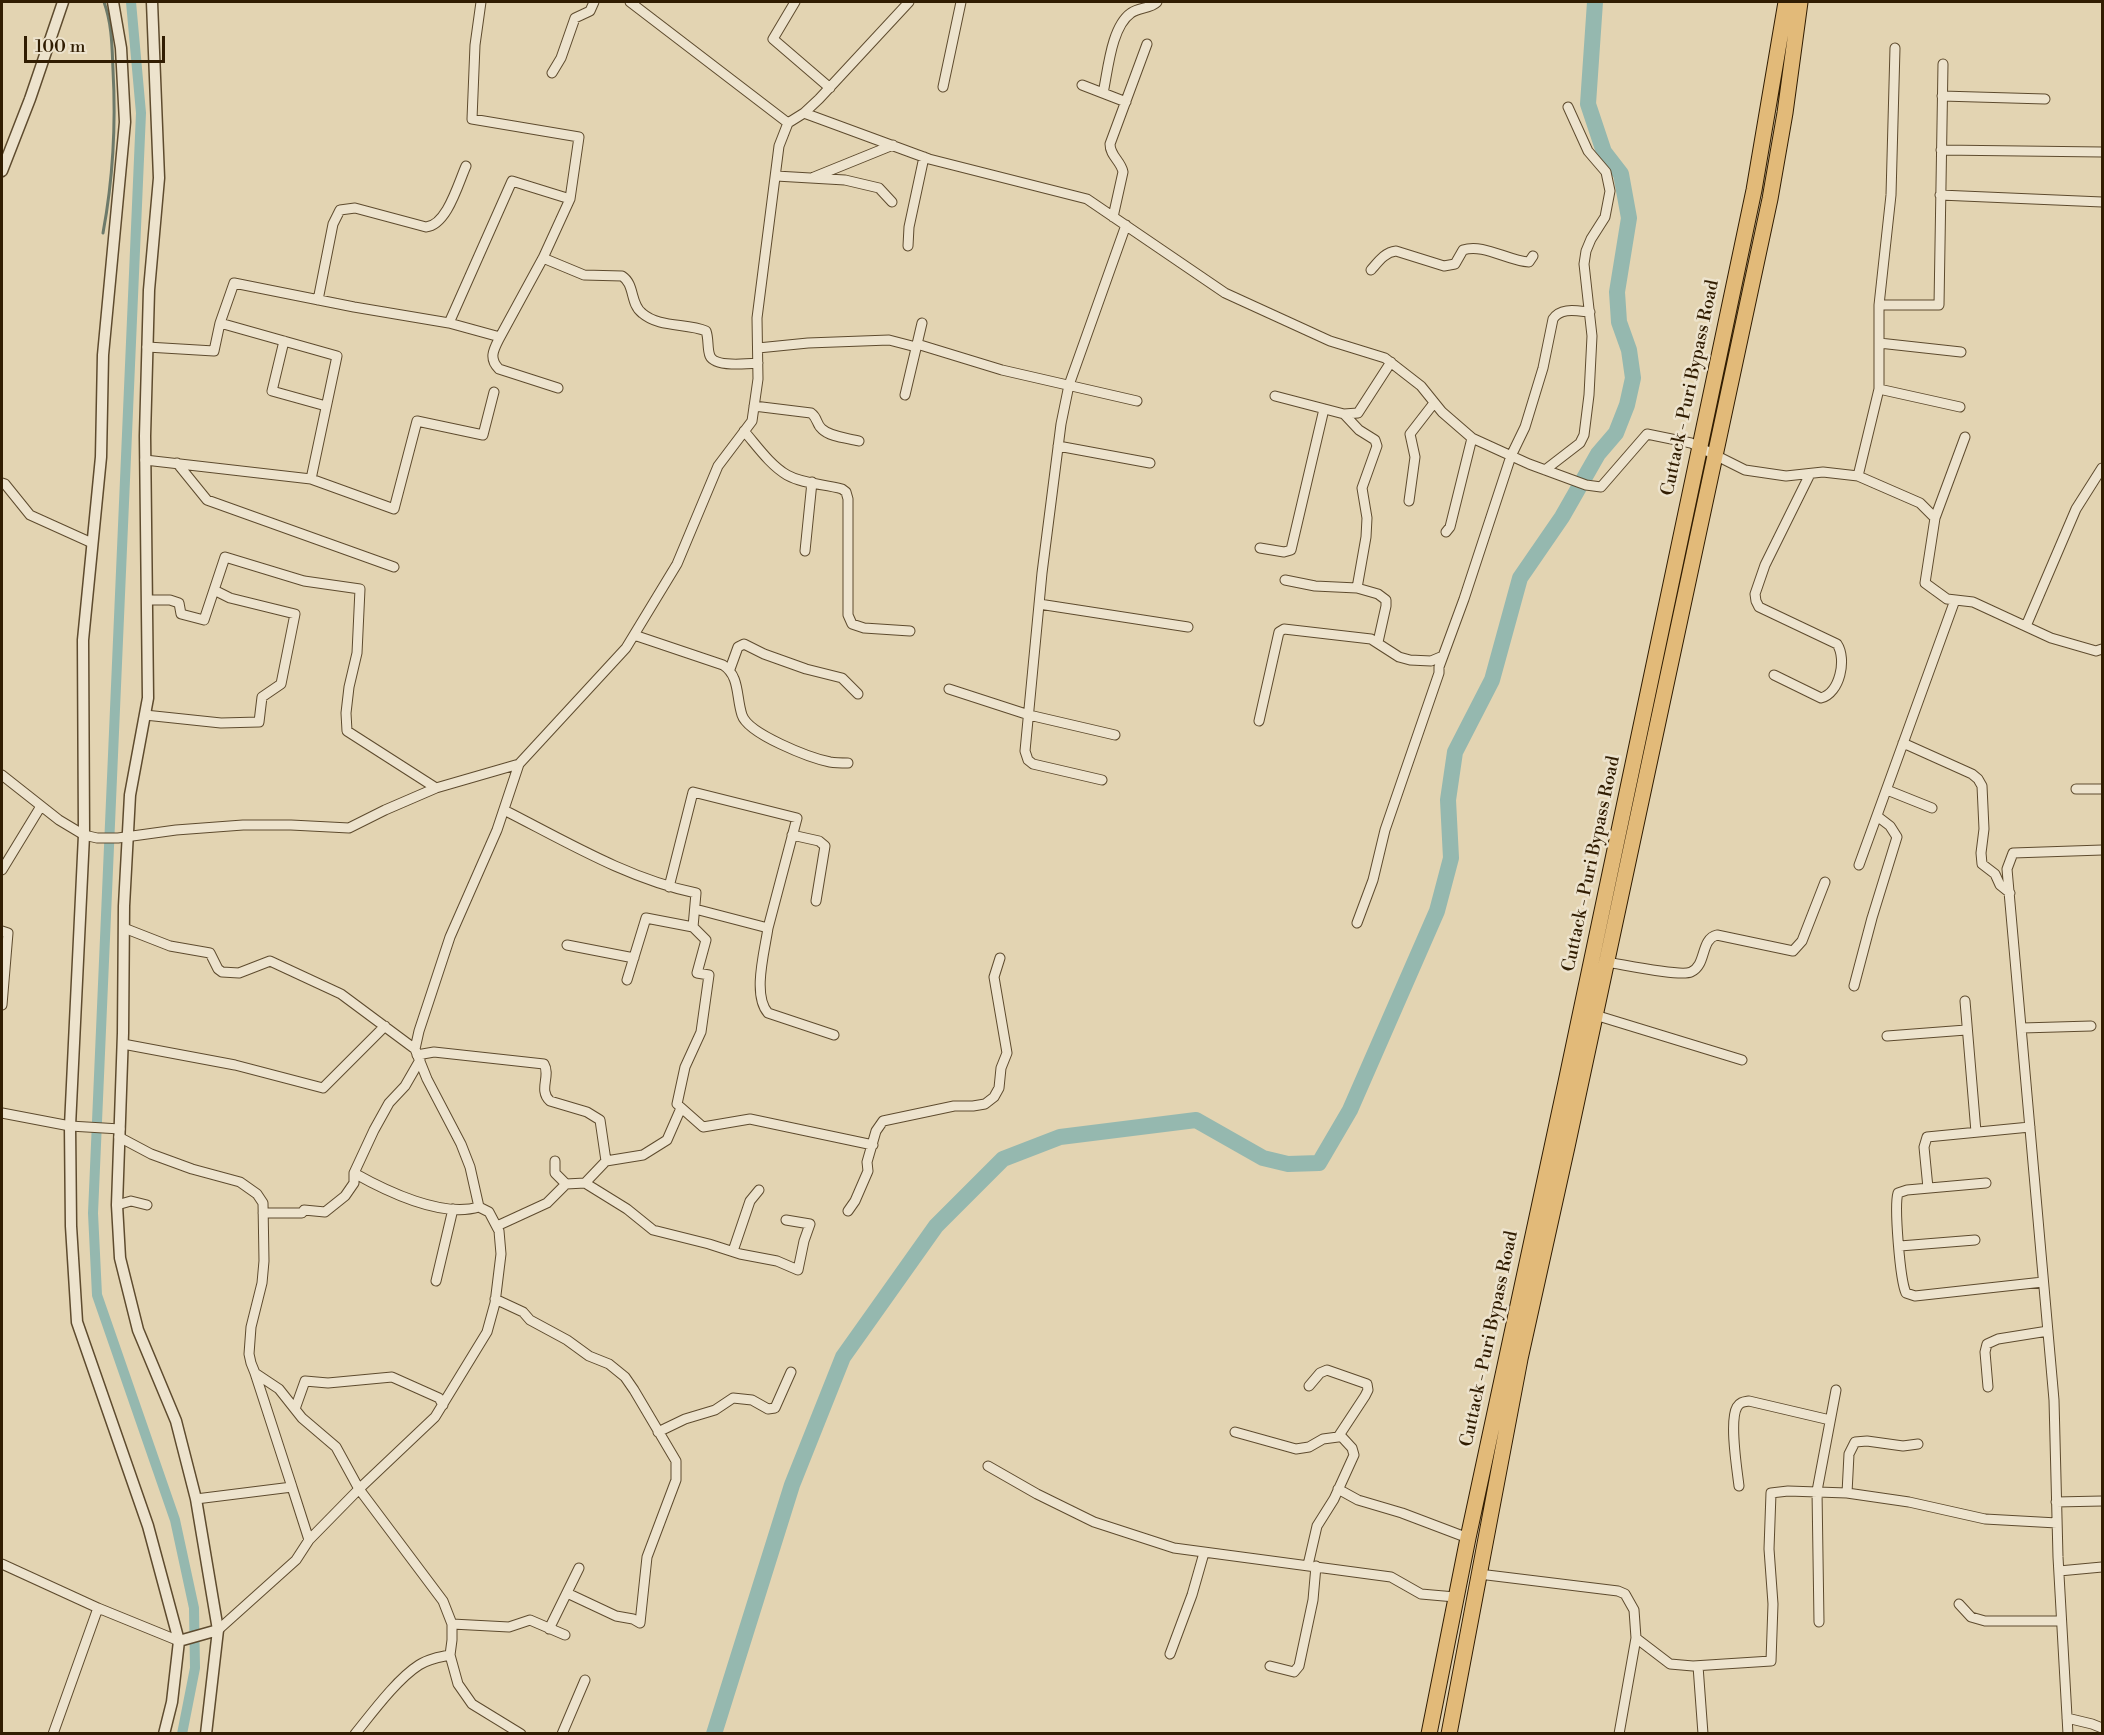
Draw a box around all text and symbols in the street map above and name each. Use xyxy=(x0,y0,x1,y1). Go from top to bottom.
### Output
scale bar xyxy=(27,24,168,62)
text: 100 m xyxy=(35,35,86,58)
street label: Cuttack - Puri Bypass Road xyxy=(1658,278,1724,498)
street label: Cuttack - Puri Bypass Road xyxy=(1559,754,1625,974)
street label: Cuttack - Puri Bypass Road xyxy=(1457,1229,1523,1449)

